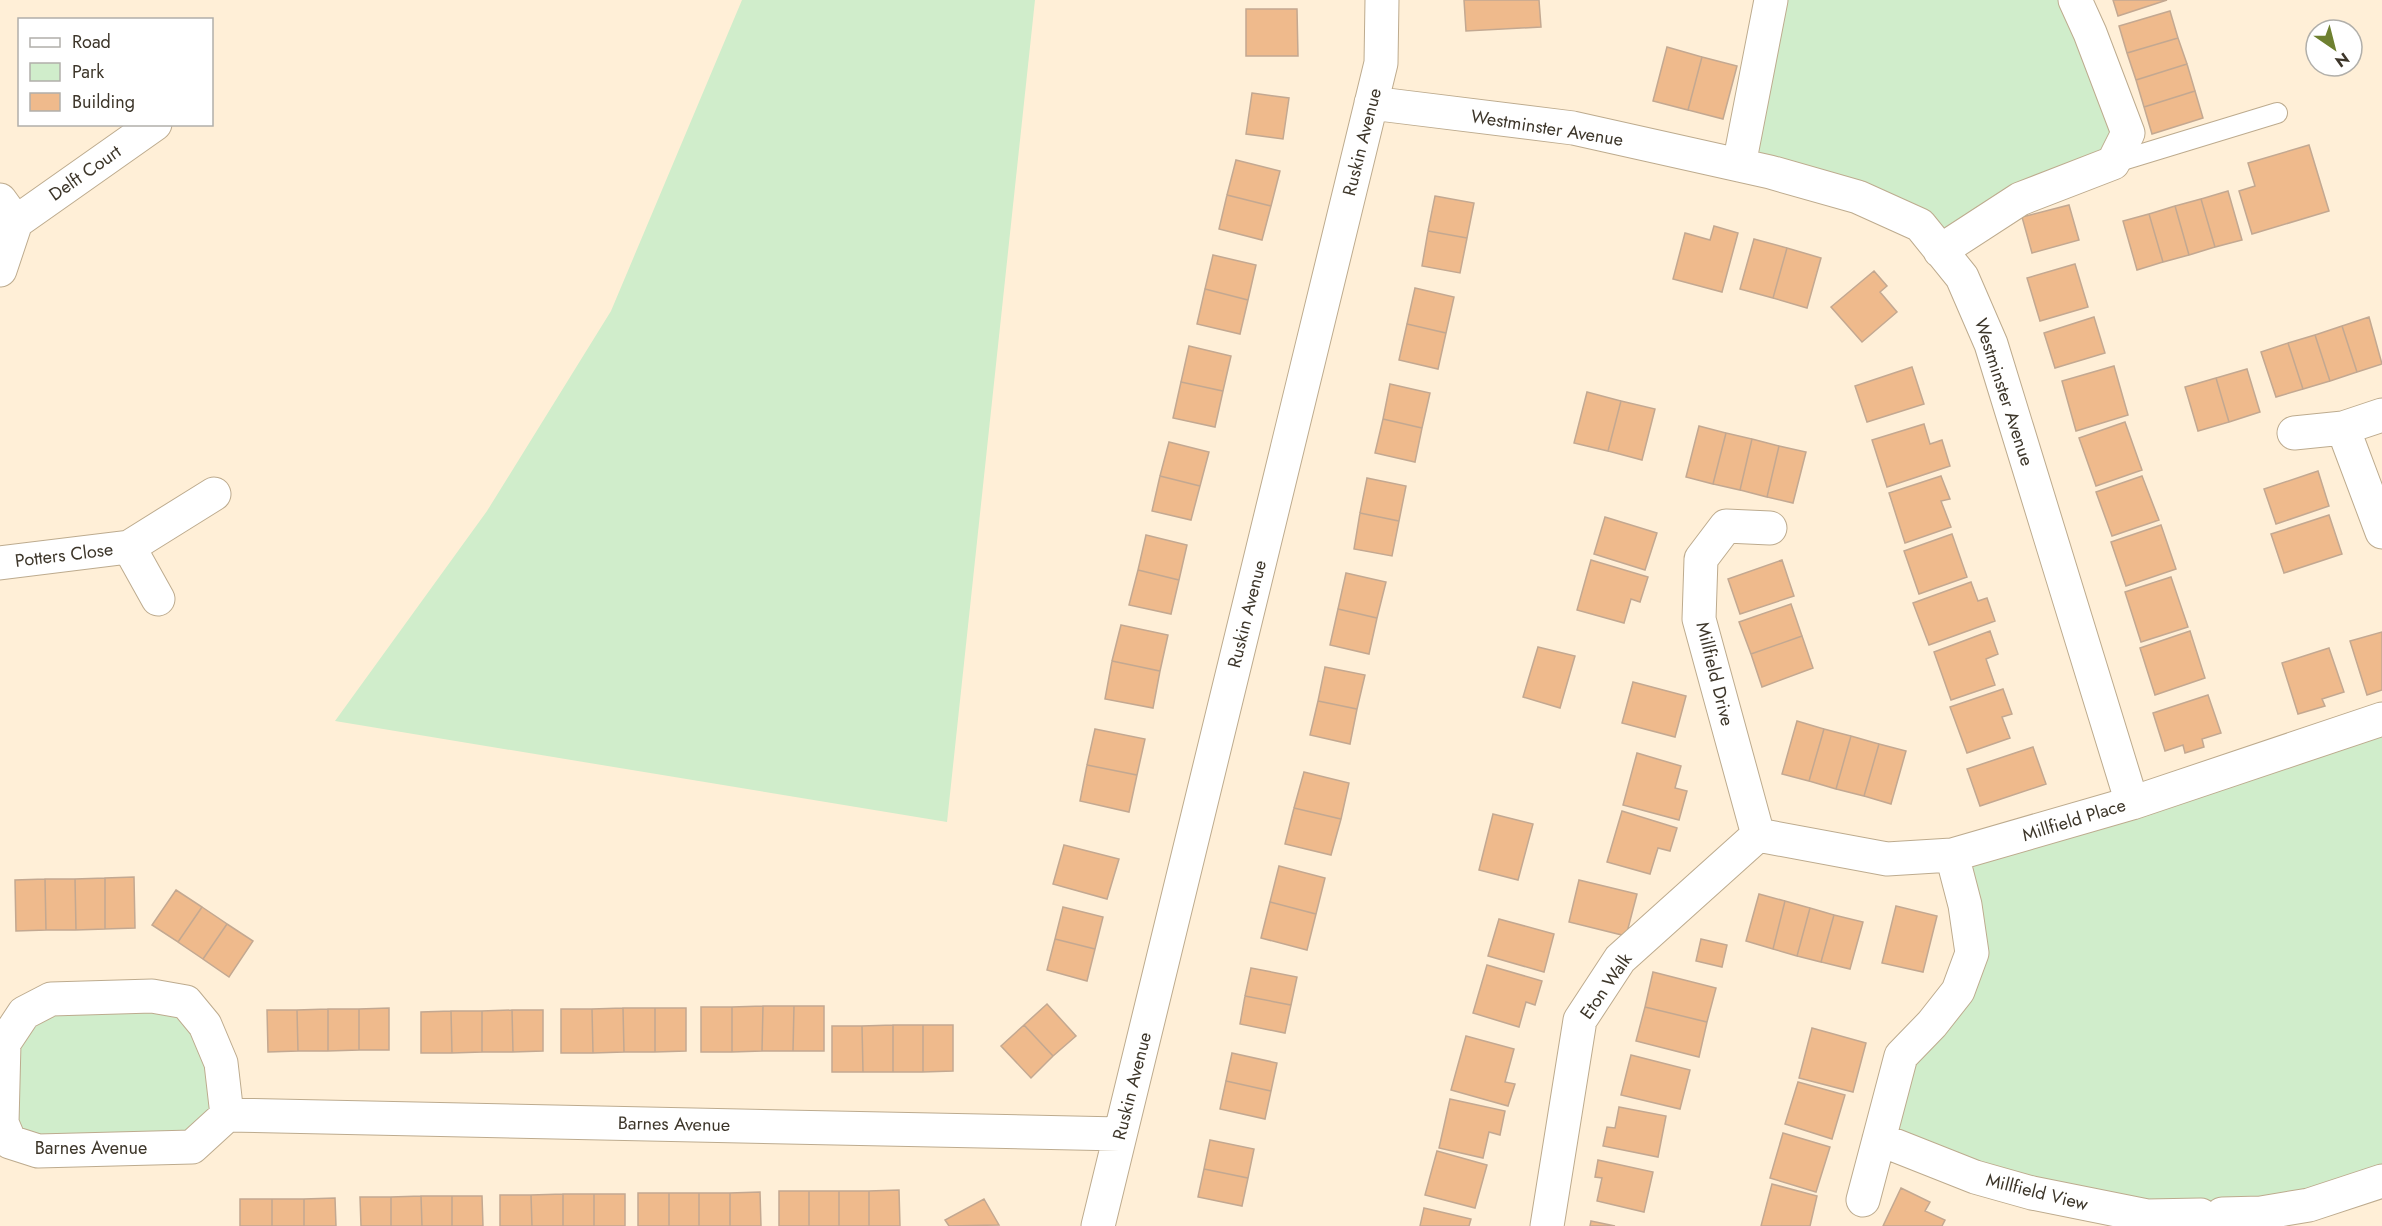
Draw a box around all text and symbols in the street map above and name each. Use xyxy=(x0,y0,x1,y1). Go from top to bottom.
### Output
legend xyxy=(18,18,213,126)
north arrow xyxy=(2304,18,2364,78)
text: Road xyxy=(72,29,111,55)
text: N xyxy=(2331,47,2354,73)
text: Park xyxy=(72,59,104,85)
street label: Ruskin Avenue xyxy=(1336,85,1388,199)
text: Building xyxy=(72,89,135,115)
street label: Westminster Avenue xyxy=(1469,103,1625,153)
street label: Delft Court xyxy=(44,138,127,207)
street label: Westminster Avenue xyxy=(1968,315,2040,469)
street label: Potters Close xyxy=(13,536,115,574)
street label: Ruskin Avenue xyxy=(1221,557,1273,671)
street label: Millfield Drive xyxy=(1690,619,1740,729)
street label: Millfield Place xyxy=(2019,792,2129,848)
street label: Eton Walk xyxy=(1574,948,1638,1024)
street label: Ruskin Avenue xyxy=(1106,1029,1158,1143)
street label: Barnes Avenue xyxy=(618,1110,730,1138)
street label: Barnes Avenue xyxy=(35,1135,147,1161)
street label: Millfield View xyxy=(1983,1167,2091,1217)

